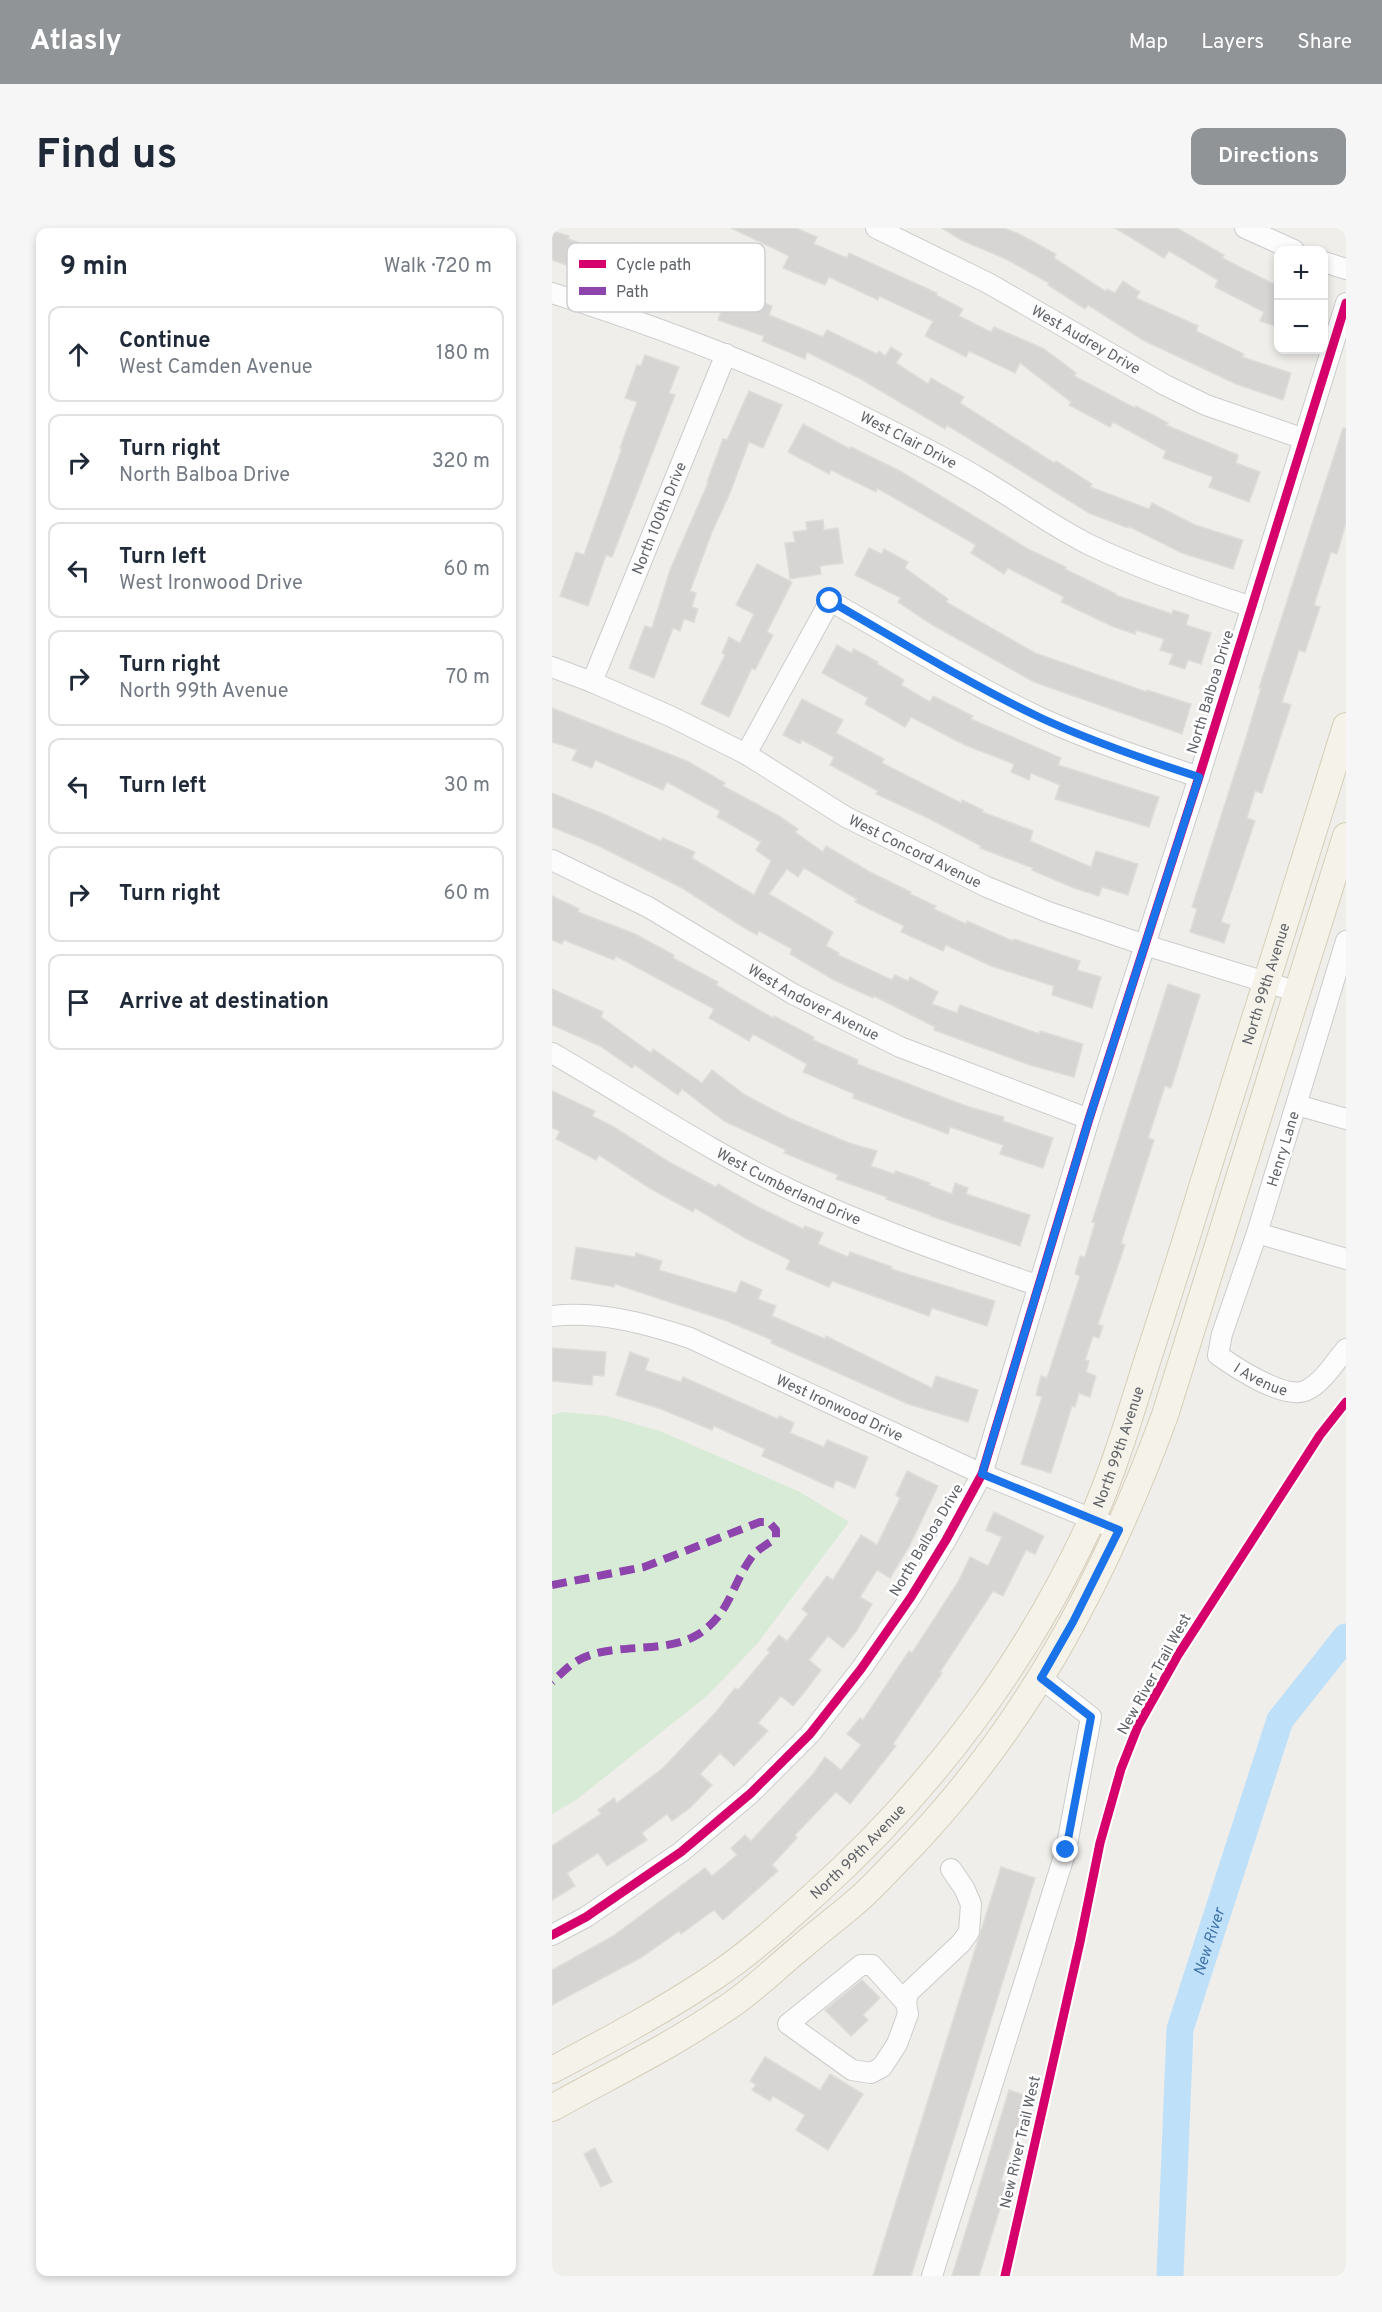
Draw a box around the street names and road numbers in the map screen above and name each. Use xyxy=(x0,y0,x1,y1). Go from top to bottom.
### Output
street label: West Audrey Drive xyxy=(1027,302,1143,380)
street label: West Clair Drive xyxy=(856,408,960,474)
street label: North 100th Drive xyxy=(629,460,692,578)
street label: North Balboa Drive xyxy=(1184,628,1239,757)
street label: West Concord Avenue xyxy=(845,812,984,894)
street label: North 99th Avenue xyxy=(1239,921,1295,1048)
street label: West Andover Avenue xyxy=(744,961,882,1046)
street label: Henry Lane xyxy=(1264,1109,1305,1190)
street label: West Cumberland Drive xyxy=(712,1145,863,1231)
street label: I Avenue xyxy=(1229,1360,1289,1402)
street label: West Ironwood Drive xyxy=(773,1371,906,1447)
street label: North 99th Avenue xyxy=(1090,1384,1150,1511)
street label: North Balboa Drive xyxy=(886,1481,968,1601)
street label: New River Trail West xyxy=(1114,1611,1197,1739)
street label: North 99th Avenue xyxy=(807,1801,911,1904)
street label: New River Trail West xyxy=(997,2074,1046,2211)

